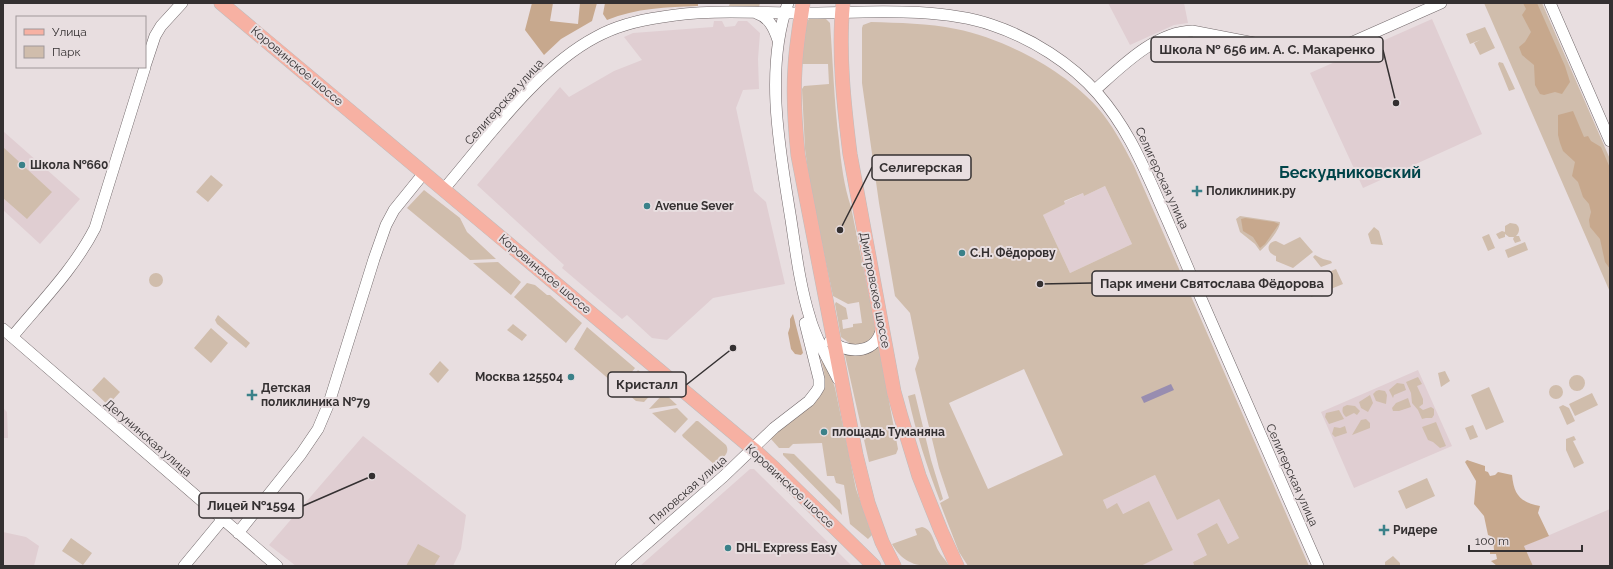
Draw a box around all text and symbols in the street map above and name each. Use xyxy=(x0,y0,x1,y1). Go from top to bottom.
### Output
legend xyxy=(16,16,146,68)
street label: Коровинское шоссе xyxy=(248,23,346,109)
text: Улица xyxy=(52,25,87,39)
callout: Школа № 656 им. А. С. Макаренко xyxy=(1151,37,1383,62)
text: Школа № 656 им. А. С. Макаренко xyxy=(1159,42,1375,57)
text: Парк xyxy=(52,45,81,59)
street label: Селигерская улица xyxy=(462,56,546,148)
street label: Селигерская улица xyxy=(1132,125,1192,231)
callout: Селигерская xyxy=(872,155,971,180)
place label: Школа №660 xyxy=(30,158,108,172)
marker: Школа №660 xyxy=(17,160,27,170)
text: Селигерская xyxy=(879,160,963,175)
district label: Бескудниковский xyxy=(1279,163,1421,182)
place label: Поликлиник.ру xyxy=(1206,184,1296,198)
marker: Поликлиник.ру xyxy=(1191,185,1203,197)
place label: Avenue Sever xyxy=(655,199,734,213)
marker: Avenue Sever xyxy=(642,201,652,211)
street label: Коровинское шоссе xyxy=(496,231,594,317)
street label: Дмитровское шоссе xyxy=(857,231,893,349)
place label: С.Н. Фёдорову xyxy=(970,246,1056,260)
marker: С.Н. Фёдорову xyxy=(957,248,967,258)
callout: Парк имени Святослава Фёдорова xyxy=(1092,271,1332,296)
text: Парк имени Святослава Фёдорова xyxy=(1100,276,1324,291)
place label: Москва 125504 xyxy=(475,370,563,384)
marker: Москва 125504 xyxy=(566,372,576,382)
callout: Кристалл xyxy=(608,372,686,397)
text: Кристалл xyxy=(616,377,678,392)
place label: Детская поликлиника №79 xyxy=(261,381,370,409)
marker: Детская поликлиника №79 xyxy=(246,389,258,401)
street label: Дегунинская улица xyxy=(102,396,194,480)
street label: Селигерская улица xyxy=(1263,422,1321,528)
place label: площадь Туманяна xyxy=(832,425,945,439)
marker: площадь Туманяна xyxy=(819,427,829,437)
street label: Коровинское шоссе xyxy=(743,441,837,531)
street label: Пяловская улица xyxy=(647,453,729,527)
callout: Лицей №1594 xyxy=(199,493,303,518)
text: Лицей №1594 xyxy=(207,498,295,513)
place label: Ридере xyxy=(1393,523,1437,537)
marker: Ридере xyxy=(1378,524,1390,536)
scale bar xyxy=(1469,527,1582,553)
text: 100 m xyxy=(1475,534,1509,548)
place label: DHL Express Easy xyxy=(736,541,838,555)
marker: DHL Express Easy xyxy=(723,543,733,553)

